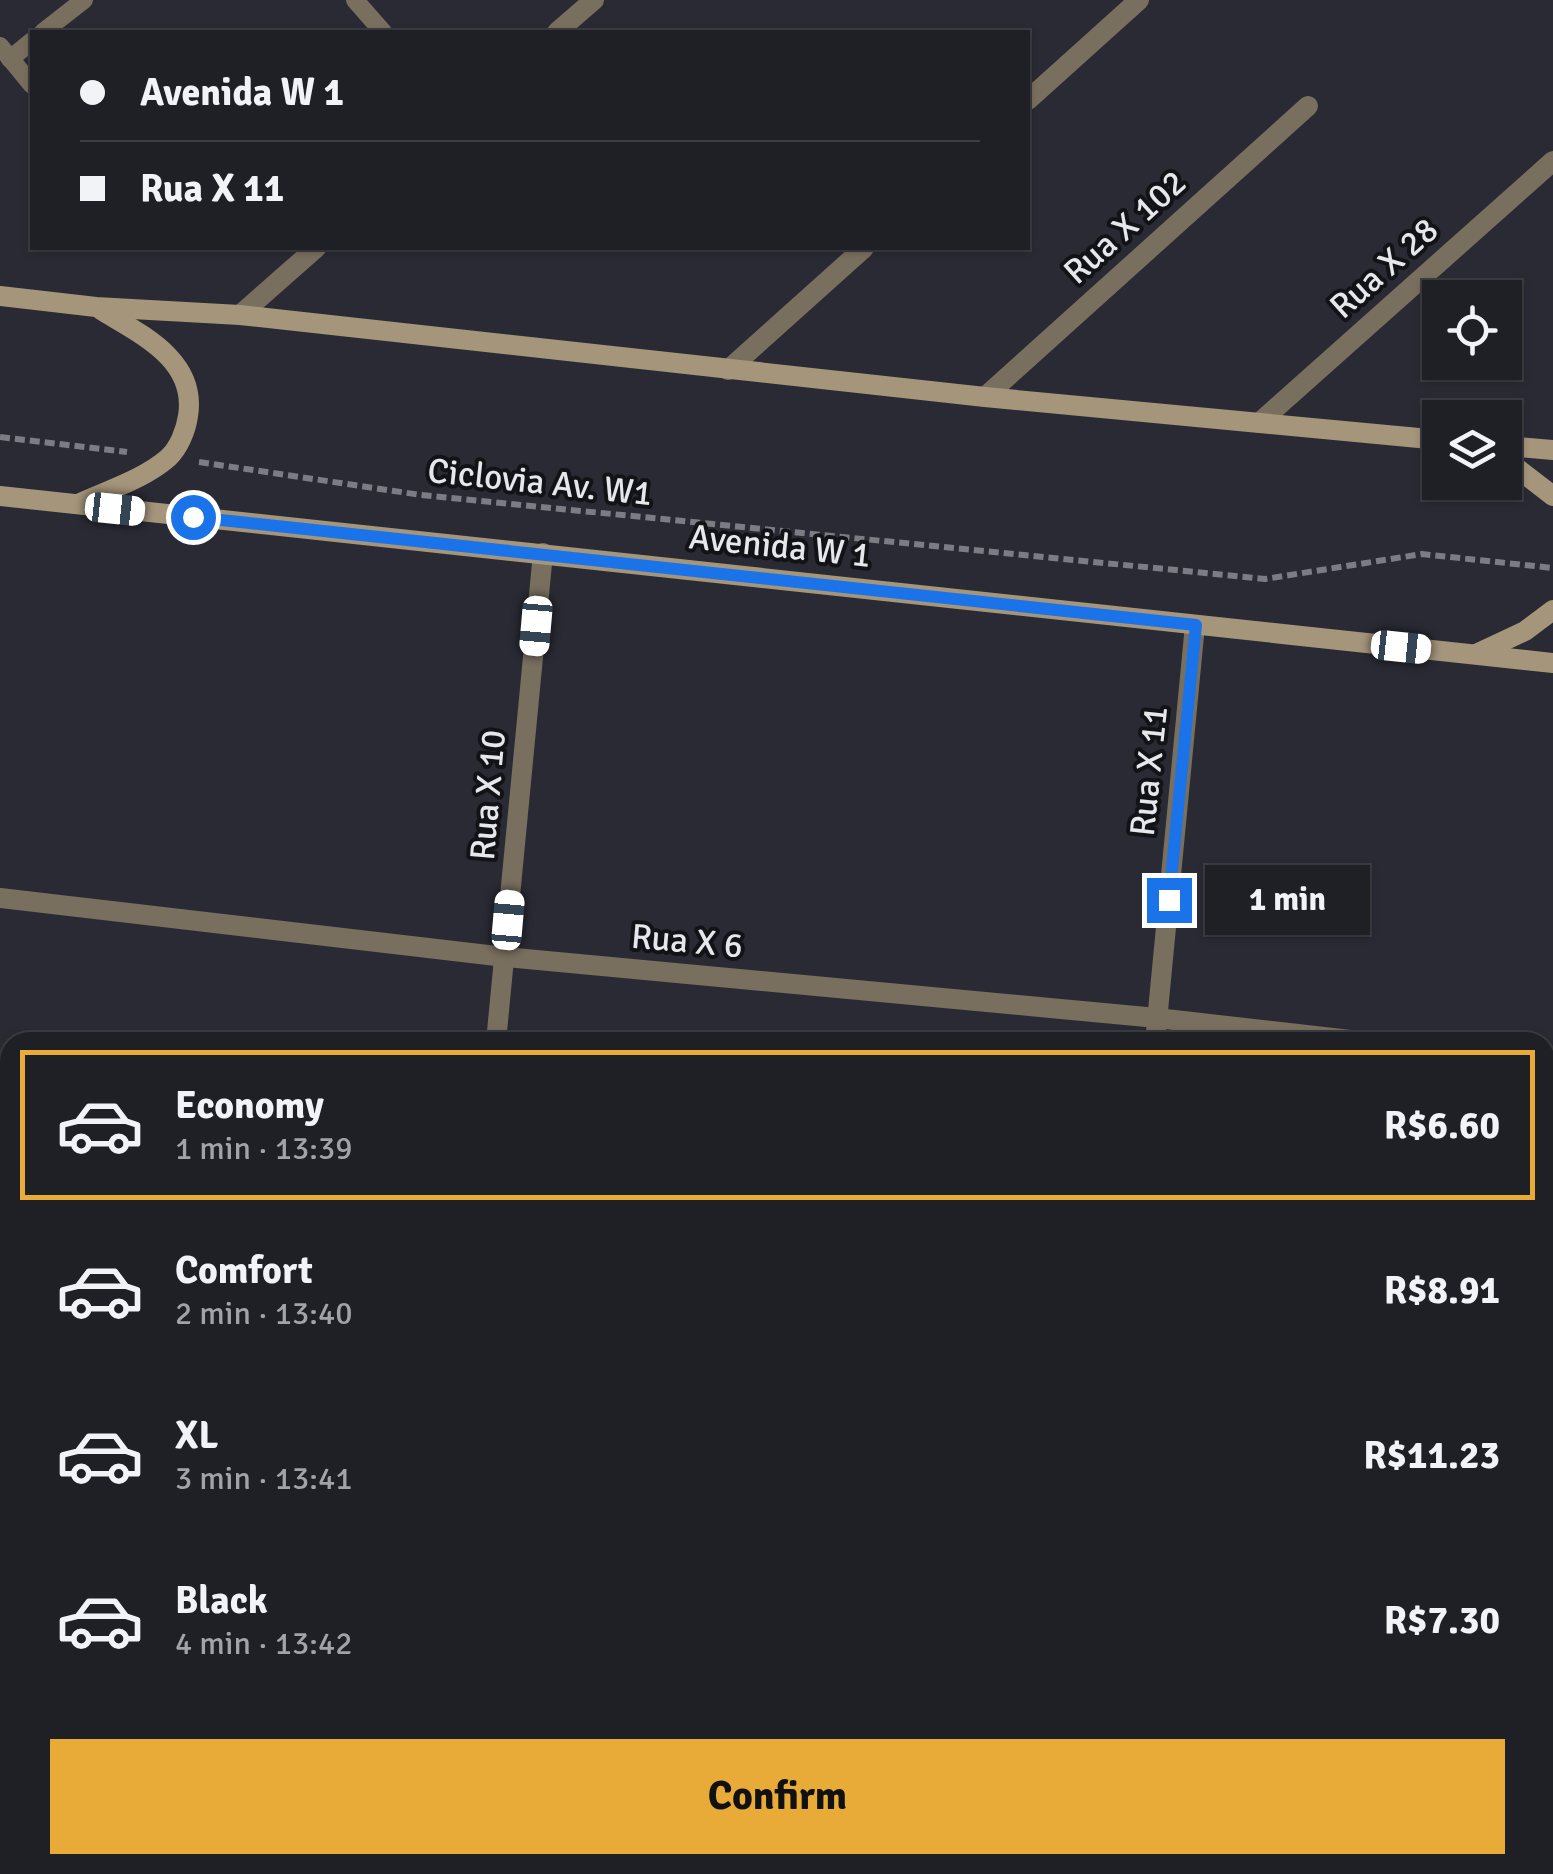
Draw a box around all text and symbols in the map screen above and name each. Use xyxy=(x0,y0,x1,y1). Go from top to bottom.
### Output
text: Avenida W 1 xyxy=(140,69,344,116)
street label: Rua X 102 xyxy=(1055,161,1195,293)
text: Rua X 11 xyxy=(140,165,284,212)
street label: Rua X 28 xyxy=(1321,208,1447,328)
map controls xyxy=(1422,280,1522,500)
button: locate xyxy=(1422,280,1522,380)
button: layers xyxy=(1422,400,1522,500)
street label: Ciclovia Av. W1 xyxy=(425,449,655,515)
car xyxy=(84,491,146,527)
route start xyxy=(171,495,216,540)
street label: Avenida W 1 xyxy=(687,515,873,577)
car xyxy=(518,595,554,657)
car xyxy=(1370,629,1432,665)
street label: Rua X 11 xyxy=(1121,704,1177,838)
street label: Rua X 10 xyxy=(461,728,515,862)
callout: 1 min xyxy=(1204,865,1369,935)
route end xyxy=(1147,878,1192,923)
text: 1 min xyxy=(1249,880,1326,919)
car xyxy=(490,889,526,951)
street label: Rua X 6 xyxy=(629,915,745,967)
icon: car xyxy=(55,1080,145,1170)
text: Economy xyxy=(175,1082,324,1129)
text: R$6.60 xyxy=(1384,1102,1500,1149)
text: 1 min · 13:39 xyxy=(175,1129,353,1168)
icon: car xyxy=(55,1245,145,1335)
text: Comfort xyxy=(175,1247,313,1294)
text: R$8.91 xyxy=(1384,1267,1500,1314)
text: 2 min · 13:40 xyxy=(175,1294,353,1333)
icon: car xyxy=(55,1410,145,1500)
text: XL xyxy=(175,1412,218,1459)
text: R$11.23 xyxy=(1363,1432,1500,1479)
text: 3 min · 13:41 xyxy=(175,1459,353,1498)
icon: car xyxy=(55,1575,145,1665)
text: Black xyxy=(175,1577,268,1624)
text: R$7.30 xyxy=(1384,1597,1500,1644)
text: 4 min · 13:42 xyxy=(175,1624,353,1663)
button: Confirm xyxy=(50,1739,1505,1854)

